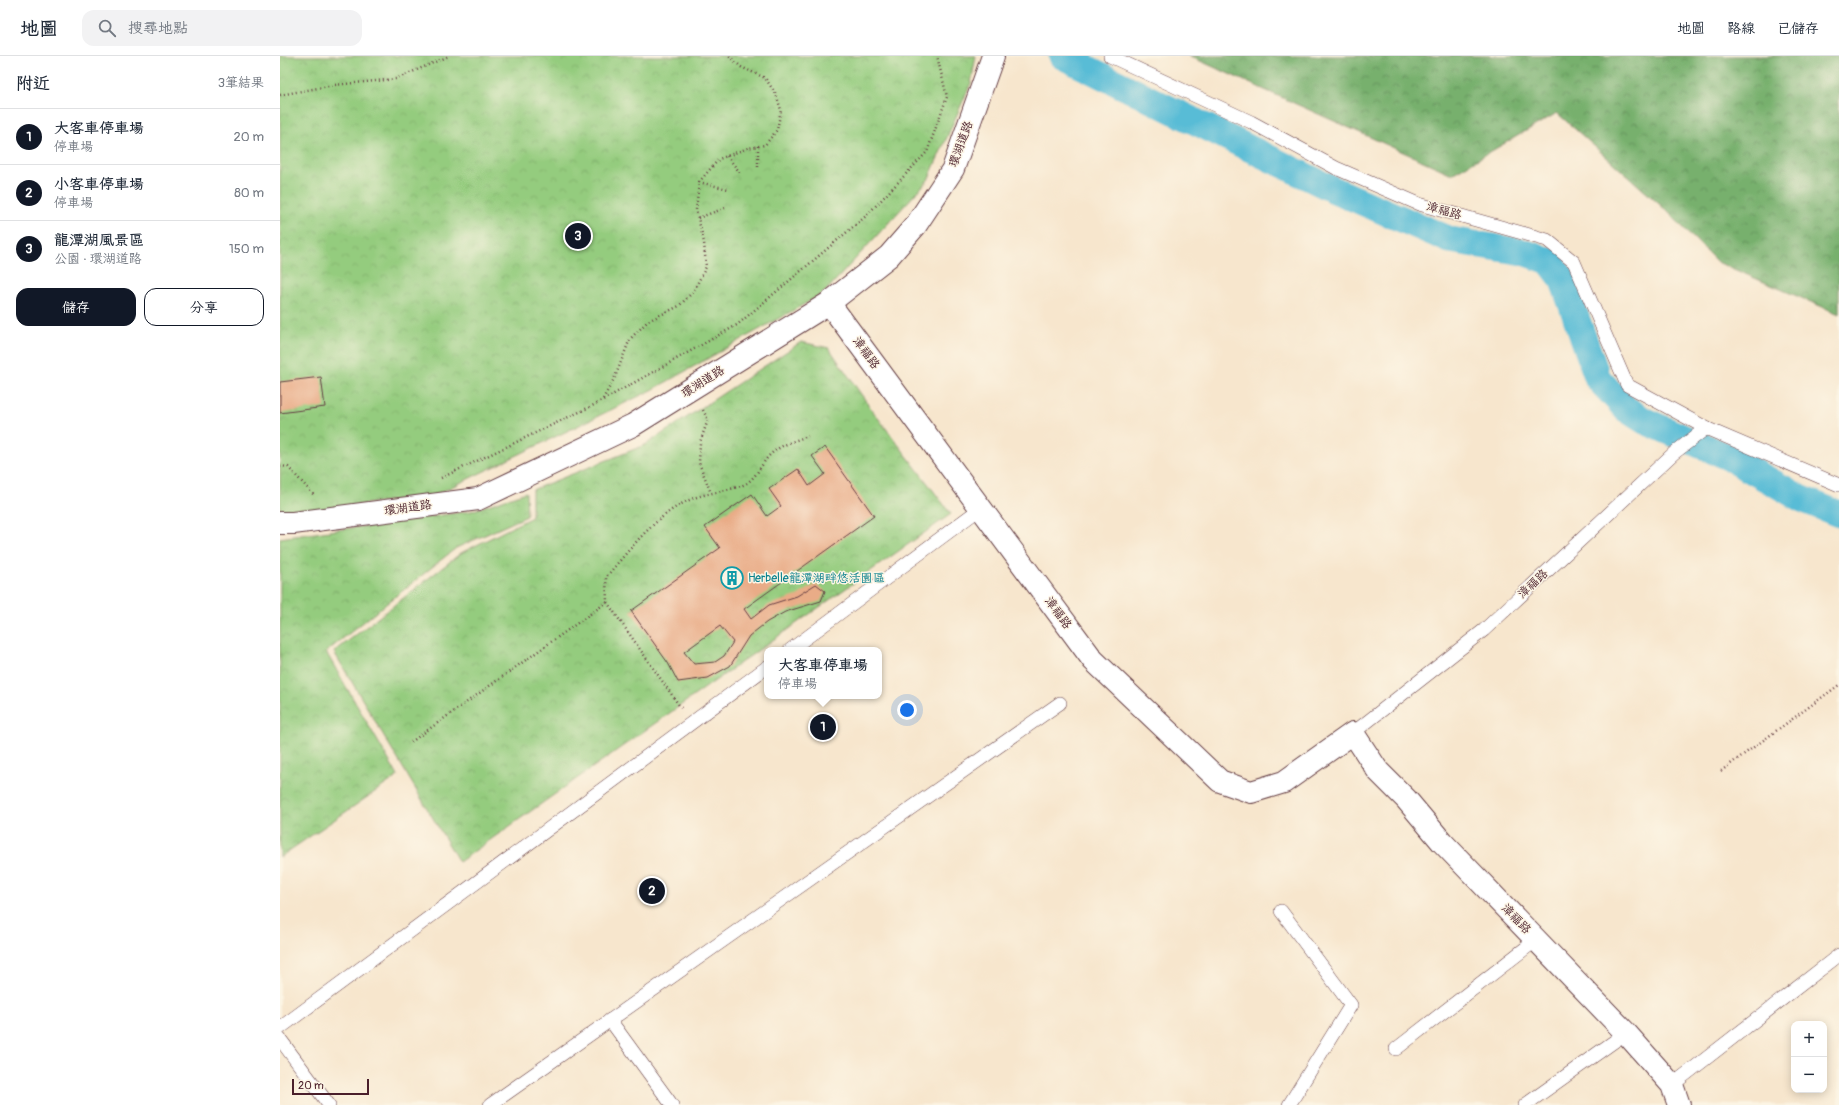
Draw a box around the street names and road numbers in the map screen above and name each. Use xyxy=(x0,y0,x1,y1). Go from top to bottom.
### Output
street label: 環湖道路 xyxy=(946,119,976,169)
street label: 漳福路 xyxy=(1425,199,1463,223)
street label: 漳福路 xyxy=(849,334,883,372)
street label: 環湖道路 xyxy=(679,363,727,401)
street label: 環湖道路 xyxy=(383,497,433,519)
street label: 漳福路 xyxy=(1515,566,1551,602)
street label: 漳福路 xyxy=(1041,594,1075,632)
street label: 漳福路 xyxy=(1498,901,1534,937)

